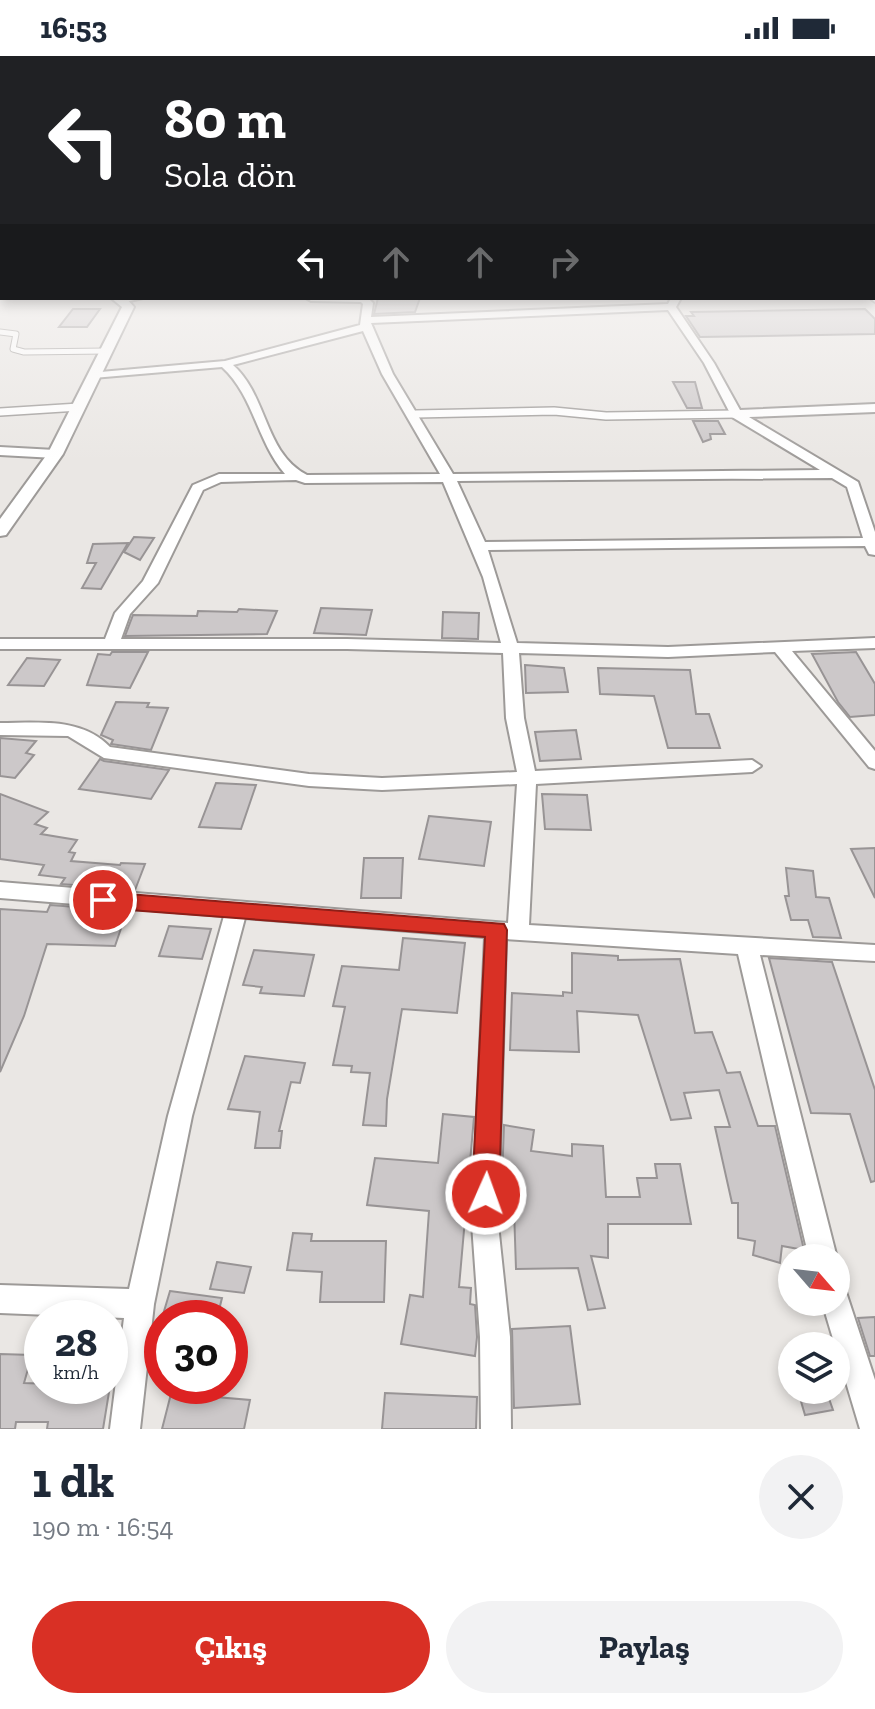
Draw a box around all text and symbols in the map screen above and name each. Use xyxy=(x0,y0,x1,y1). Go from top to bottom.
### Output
text: 16:53 xyxy=(40,10,107,46)
text: 80 m xyxy=(164,85,286,152)
icon: left xyxy=(32,88,136,192)
text: Sola dön xyxy=(164,153,296,196)
icon: left xyxy=(290,240,334,284)
icon: ahead xyxy=(374,240,418,284)
icon: ahead xyxy=(458,240,502,284)
icon: right xyxy=(542,240,586,284)
pin xyxy=(69,866,137,934)
icon: arrive xyxy=(81,878,125,922)
position arrow xyxy=(444,1152,528,1236)
north arrow xyxy=(778,1244,850,1316)
map controls xyxy=(778,1244,850,1404)
speed limit sign: 30 xyxy=(144,1300,248,1404)
text: 28 xyxy=(54,1318,98,1366)
button: layers xyxy=(778,1332,850,1404)
text: km/h xyxy=(53,1360,99,1384)
text: 1 dk xyxy=(32,1452,114,1509)
button: close xyxy=(759,1455,843,1539)
text: 190 m · 16:54 xyxy=(32,1511,174,1543)
button: Çıkış xyxy=(32,1601,430,1693)
button: Paylaş xyxy=(446,1601,843,1693)

